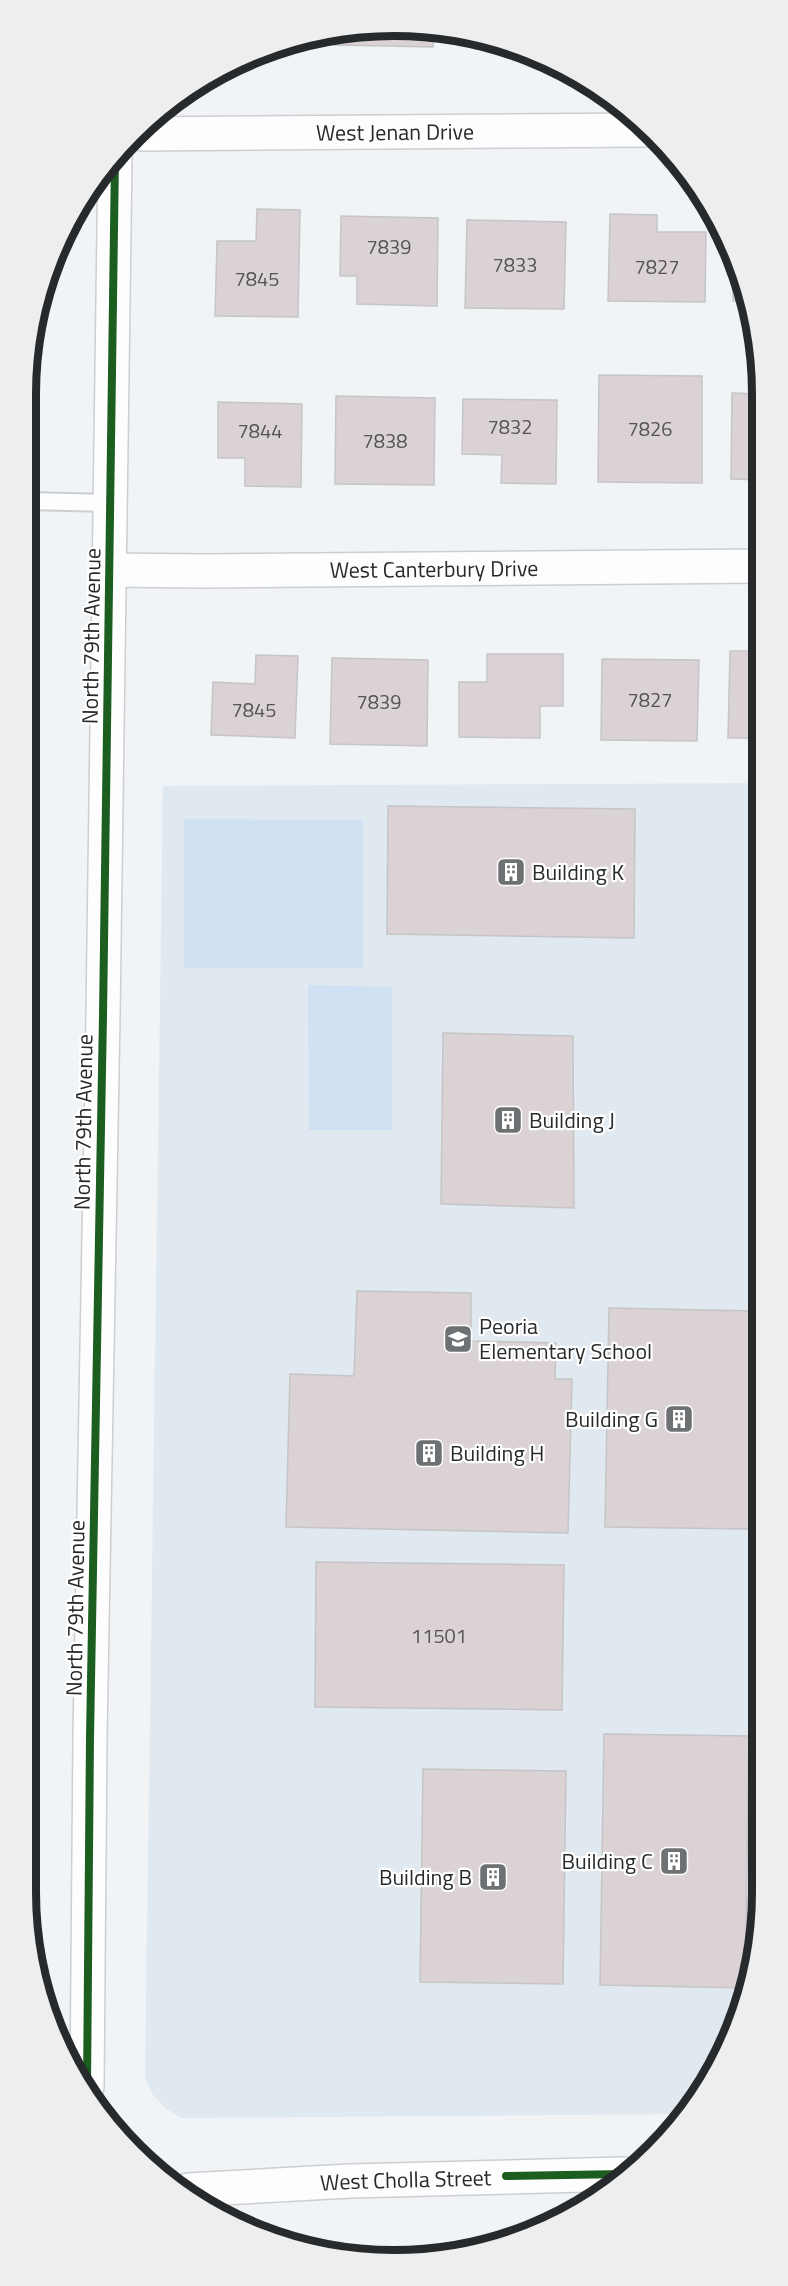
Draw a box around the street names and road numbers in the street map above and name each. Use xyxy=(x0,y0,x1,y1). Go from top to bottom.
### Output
street label: West Jenan Drive xyxy=(316,114,474,150)
street label: North 79th Avenue xyxy=(72,548,110,724)
street label: West Canterbury Drive xyxy=(329,551,539,587)
street label: North 79th Avenue xyxy=(64,1034,102,1210)
street label: North 79th Avenue xyxy=(56,1520,94,1696)
street label: West Cholla Street xyxy=(319,2160,492,2200)

